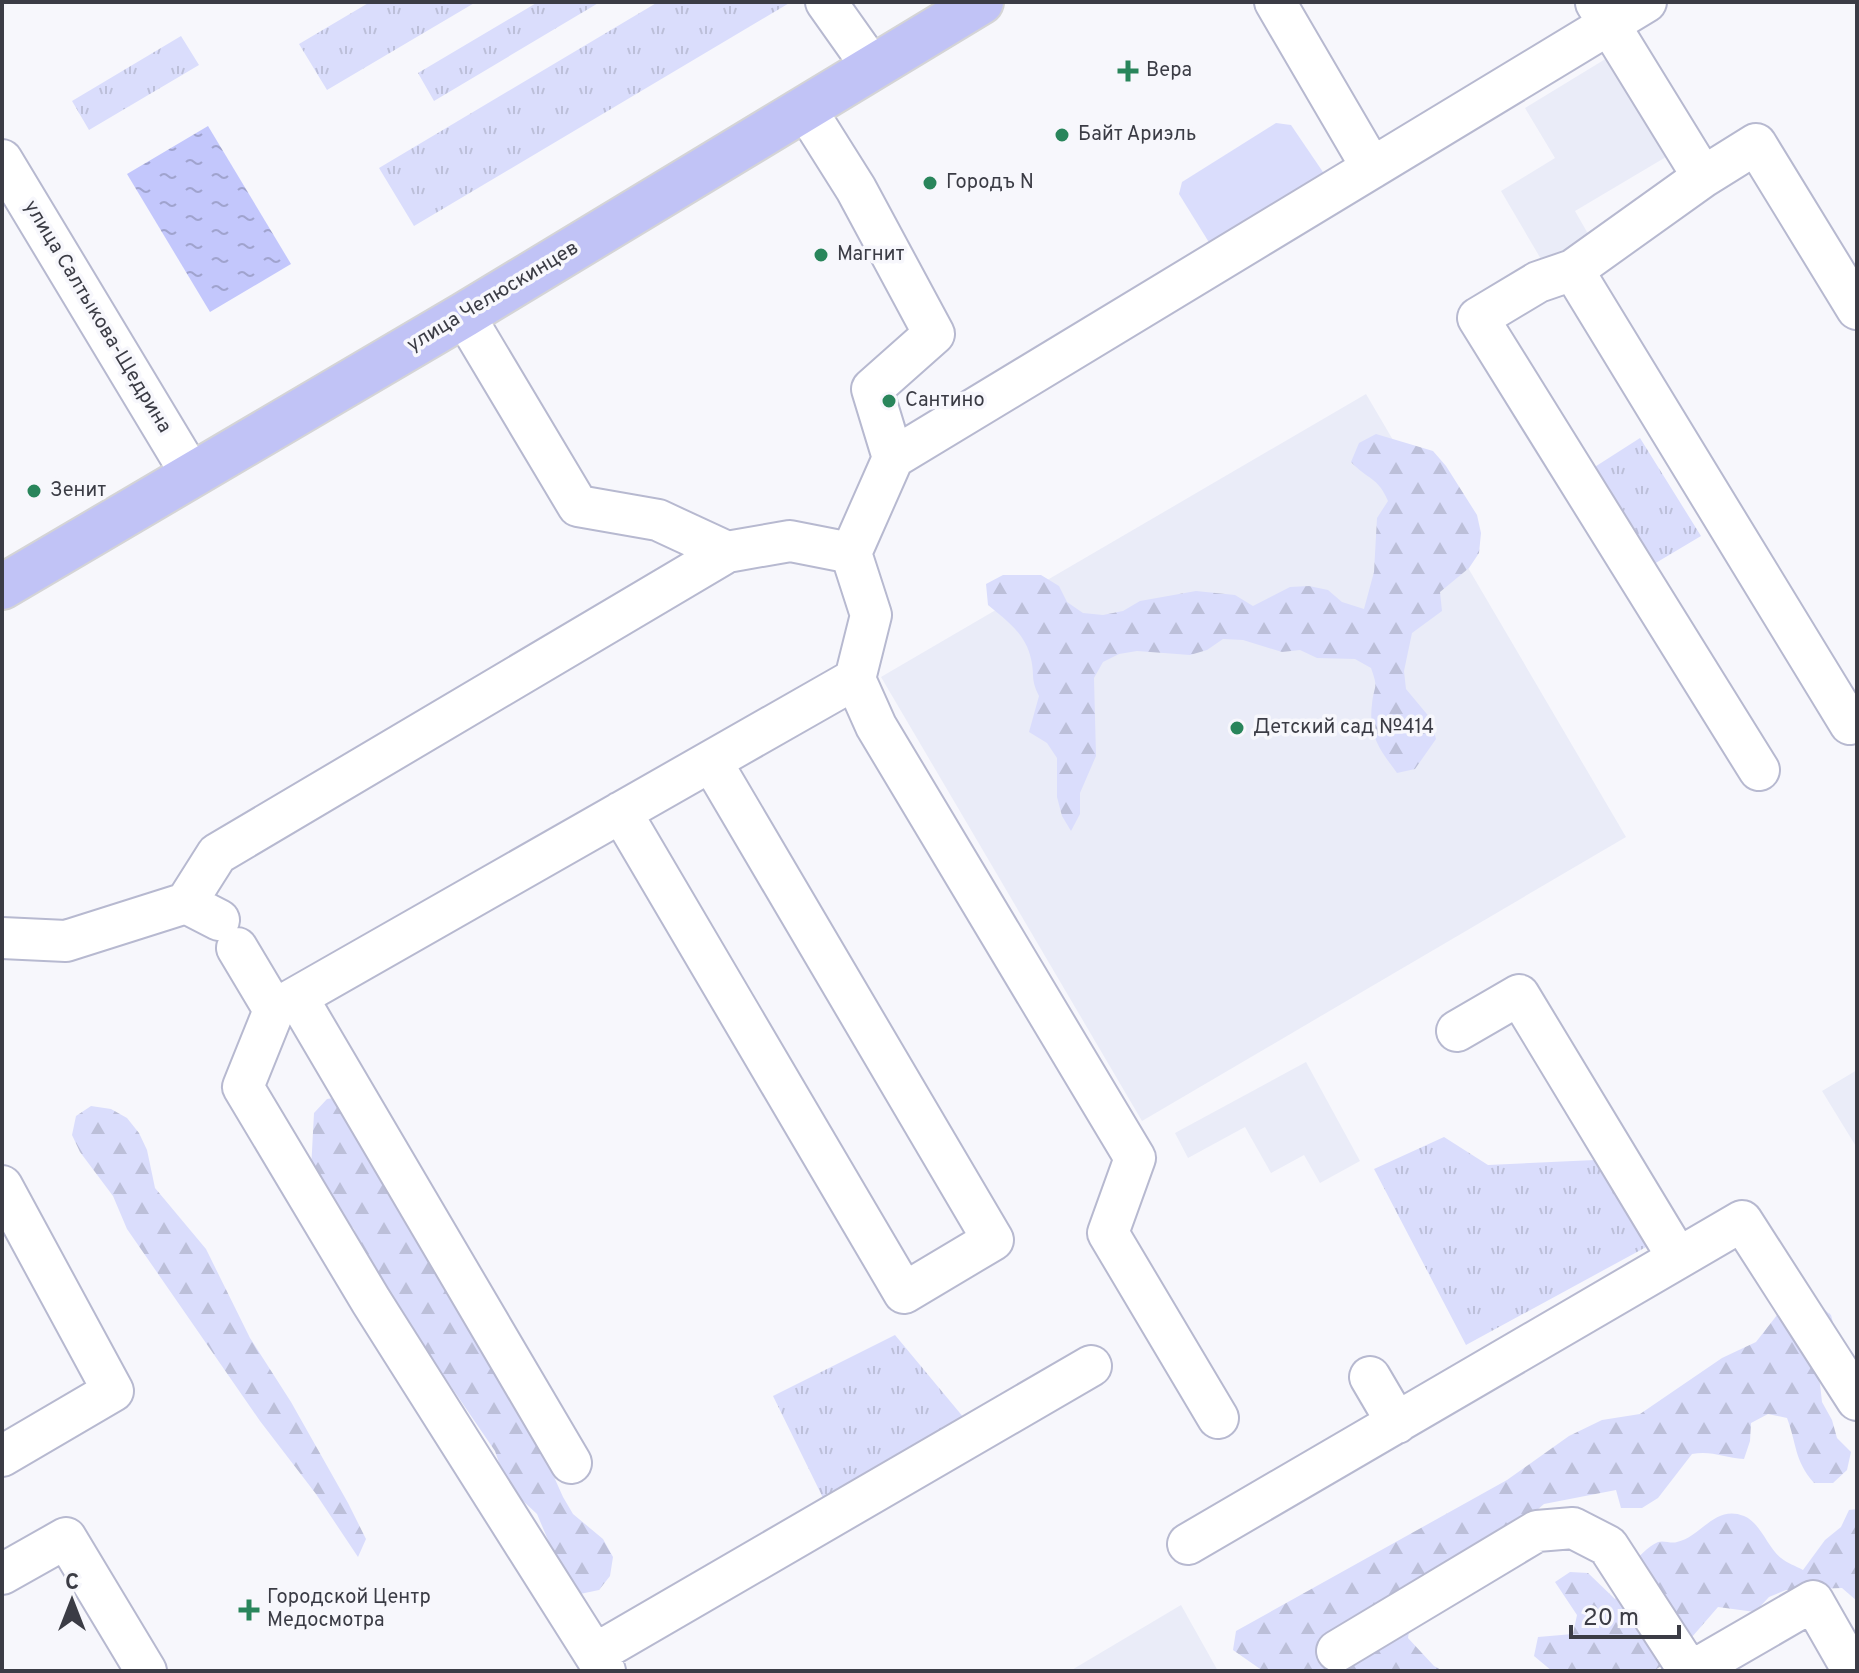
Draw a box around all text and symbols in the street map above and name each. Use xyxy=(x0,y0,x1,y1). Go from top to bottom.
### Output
place label: Вера xyxy=(1146,58,1192,84)
marker: Вера xyxy=(1117,60,1139,82)
place label: Байт Ариэль xyxy=(1078,122,1196,148)
marker: Байт Ариэль xyxy=(1053,126,1071,144)
place label: Городъ N xyxy=(946,170,1034,196)
marker: Городъ N xyxy=(921,174,939,192)
street label: улица Салтыкова-Щедрина xyxy=(17,196,177,438)
street label: улица Челюскинцев xyxy=(402,235,584,359)
place label: Магнит xyxy=(837,242,905,268)
marker: Магнит xyxy=(812,246,830,264)
place label: Сантино xyxy=(905,388,985,414)
marker: Сантино xyxy=(880,392,898,410)
place label: Зенит xyxy=(50,478,106,504)
marker: Зенит xyxy=(25,482,43,500)
place label: Детский сад №414 xyxy=(1253,715,1434,741)
marker: Детский сад №414 xyxy=(1228,719,1246,737)
north arrow xyxy=(32,1561,112,1641)
text: С xyxy=(65,1570,79,1597)
place label: Городской Центр Медосмотра xyxy=(267,1585,431,1634)
scale bar xyxy=(1571,1589,1679,1639)
marker: Городской Центр Медосмотра xyxy=(238,1599,260,1621)
text: 20 m xyxy=(1583,1604,1639,1634)

